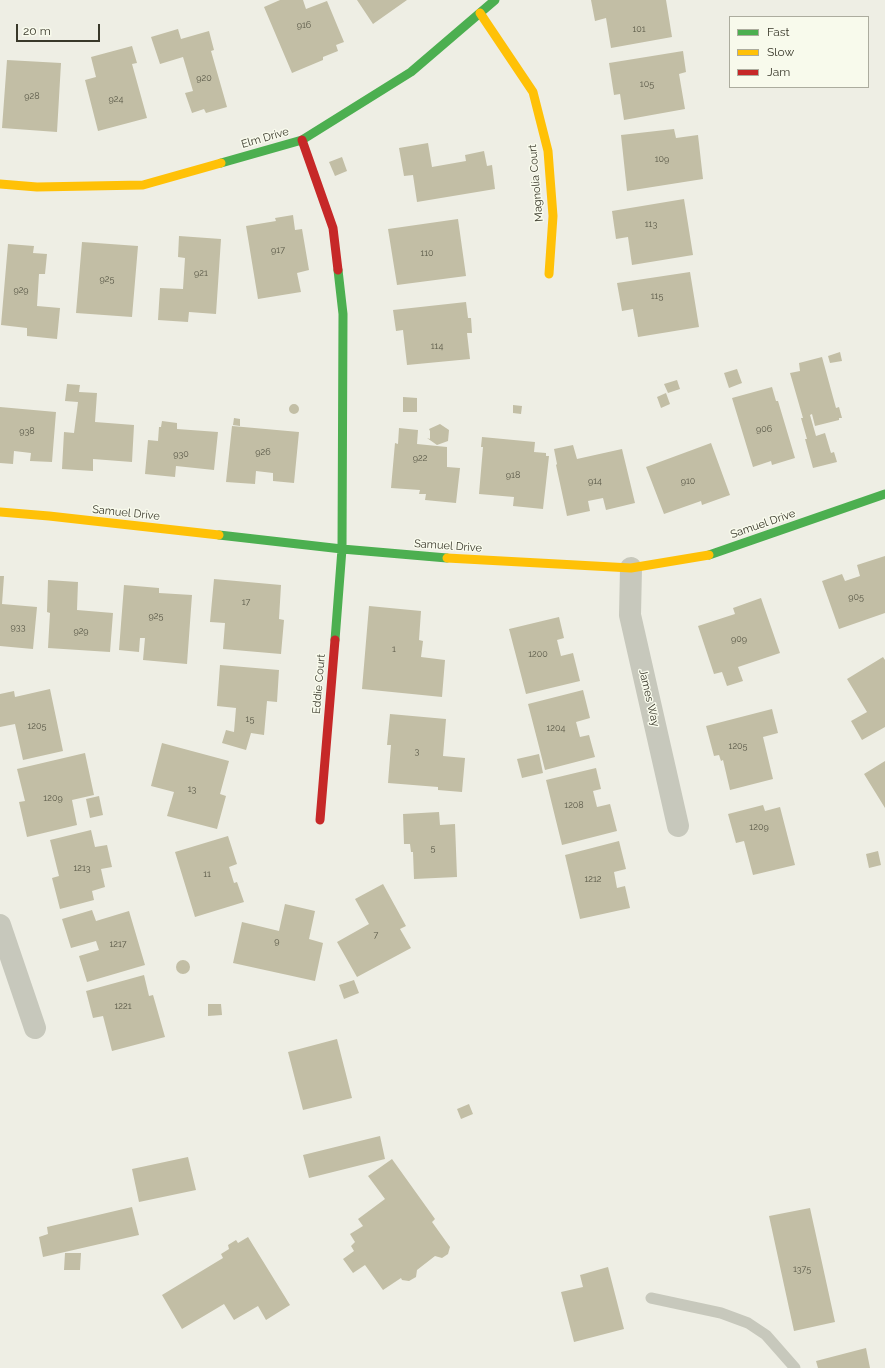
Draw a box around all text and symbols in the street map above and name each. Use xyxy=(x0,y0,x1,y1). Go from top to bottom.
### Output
scale bar xyxy=(18,16,102,42)
legend xyxy=(729,16,869,88)
house number: 916 xyxy=(297,20,311,30)
text: 20 m xyxy=(23,24,51,38)
house number: 101 xyxy=(632,24,646,34)
text: Fast xyxy=(767,25,790,39)
text: Slow xyxy=(767,45,794,59)
text: Jam xyxy=(767,65,790,79)
house number: 920 xyxy=(196,73,212,83)
house number: 105 xyxy=(640,79,654,89)
house number: 928 xyxy=(24,91,40,101)
house number: 924 xyxy=(109,94,123,104)
street label: Elm Drive xyxy=(240,125,290,151)
street label: Magnolia Court xyxy=(526,144,546,222)
house number: 109 xyxy=(655,154,669,164)
house number: 113 xyxy=(645,219,657,229)
house number: 917 xyxy=(271,245,285,255)
house number: 110 xyxy=(420,248,434,258)
house number: 921 xyxy=(194,268,208,278)
house number: 925 xyxy=(100,274,114,284)
house number: 929 xyxy=(13,285,29,295)
house number: 115 xyxy=(651,291,663,301)
house number: 114 xyxy=(431,341,443,351)
house number: 906 xyxy=(756,424,772,434)
house number: 938 xyxy=(19,426,35,436)
house number: 926 xyxy=(255,447,271,457)
house number: 930 xyxy=(173,449,189,459)
house number: 922 xyxy=(413,453,427,463)
house number: 918 xyxy=(506,470,520,480)
house number: 914 xyxy=(588,476,602,486)
house number: 910 xyxy=(681,476,695,486)
street label: Samuel Drive xyxy=(92,503,160,523)
street label: Samuel Drive xyxy=(729,507,797,541)
street label: Samuel Drive xyxy=(414,537,482,555)
house number: 905 xyxy=(848,592,864,602)
house number: 17 xyxy=(242,597,250,607)
house number: 925 xyxy=(149,611,163,621)
house number: 933 xyxy=(11,622,25,632)
house number: 929 xyxy=(73,626,89,636)
house number: 909 xyxy=(731,634,747,644)
house number: 1 xyxy=(392,644,396,654)
house number: 1200 xyxy=(528,649,548,659)
street label: Eddie Court xyxy=(310,654,328,714)
street label: James Way xyxy=(636,668,662,728)
house number: 15 xyxy=(246,714,254,724)
house number: 1205 xyxy=(28,721,46,731)
house number: 1204 xyxy=(547,723,565,733)
house number: 1205 xyxy=(729,741,747,751)
house number: 3 xyxy=(415,746,419,756)
house number: 13 xyxy=(188,784,196,794)
house number: 1209 xyxy=(43,793,63,803)
house number: 1208 xyxy=(564,800,584,810)
house number: 1209 xyxy=(749,822,769,832)
house number: 5 xyxy=(431,843,435,853)
house number: 1213 xyxy=(73,863,91,873)
house number: 11 xyxy=(203,869,211,879)
house number: 1212 xyxy=(584,874,602,884)
house number: 7 xyxy=(374,930,378,940)
house number: 9 xyxy=(274,936,280,946)
house number: 1217 xyxy=(109,939,127,949)
house number: 1221 xyxy=(114,1001,132,1011)
house number: 1375 xyxy=(793,1264,811,1274)

